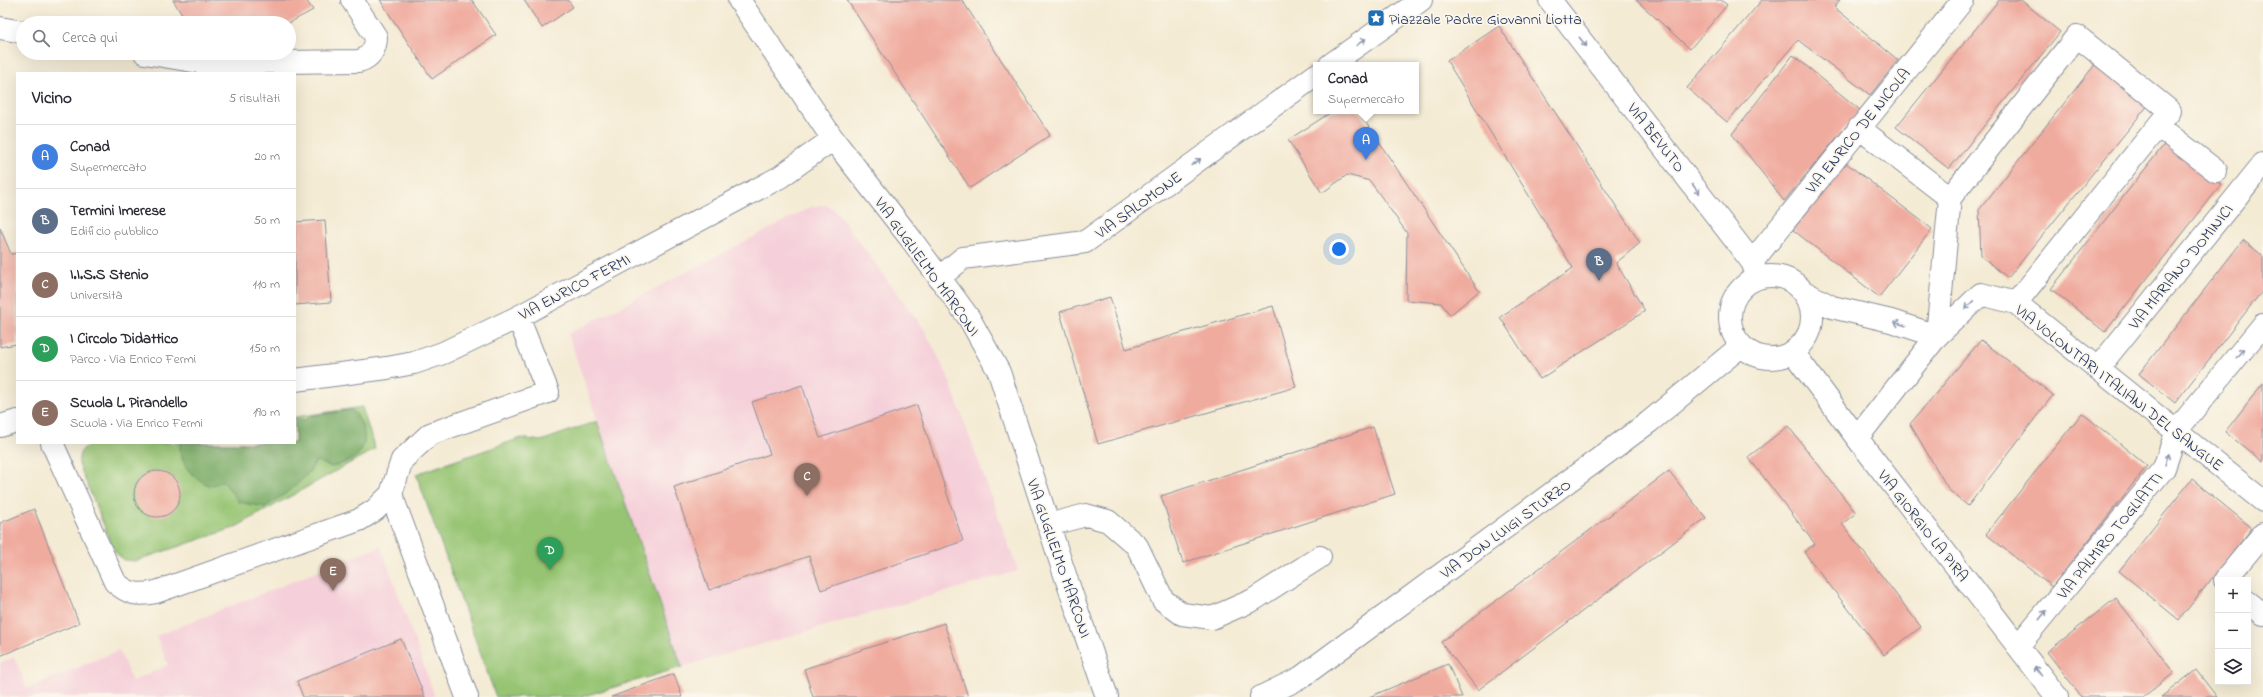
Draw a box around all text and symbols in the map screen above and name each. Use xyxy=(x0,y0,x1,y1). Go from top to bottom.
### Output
place icon: Piazzale Padre Giovanni Liotta xyxy=(1366,8,1386,28)
place label: Piazzale Padre Giovanni Liotta xyxy=(1389,8,1582,32)
search box xyxy=(16,16,296,60)
icon: search xyxy=(30,27,52,49)
text: Cerca qui xyxy=(62,27,118,49)
one-way arrow xyxy=(1579,36,1587,47)
one-way arrow xyxy=(1356,38,1367,46)
popup xyxy=(1313,62,1419,114)
street label: VIA ENRICO DE NICOLA xyxy=(1800,63,1917,200)
text: Conad xyxy=(1328,68,1368,90)
text: Vicino xyxy=(32,86,72,111)
text: 5 risultati xyxy=(229,89,280,108)
text: Supermercato xyxy=(1328,90,1404,109)
street label: VIA BEVUTO xyxy=(1620,97,1690,178)
pin: A xyxy=(1353,127,1379,160)
text: Conad xyxy=(70,136,110,158)
text: A xyxy=(41,147,49,166)
text: 20 m xyxy=(255,147,280,166)
one-way arrow xyxy=(1191,157,1202,166)
text: Supermercato xyxy=(70,158,147,177)
street label: VIA SALOMONE xyxy=(1090,166,1188,246)
one-way arrow xyxy=(1692,184,1701,195)
street label: VIA GUGLIELMO MARCONI xyxy=(867,192,985,342)
street label: VIA MARIANO DOMINICI xyxy=(2123,199,2240,336)
text: Termini Imerese xyxy=(70,200,166,222)
text: B xyxy=(41,211,49,230)
text: 50 m xyxy=(254,211,280,230)
text: Edificio pubblico xyxy=(70,222,159,241)
your location xyxy=(1329,239,1349,259)
street label: VIA ENRICO FERMI xyxy=(514,248,635,328)
pin: B xyxy=(1586,248,1612,281)
text: I.I.S.S Stenio xyxy=(70,264,149,286)
text: C xyxy=(41,275,49,294)
text: 110 m xyxy=(253,275,280,294)
text: Università xyxy=(70,286,122,305)
street label: VIA VOLONTARI ITALIANI DEL SANGUE xyxy=(2009,299,2228,478)
one-way arrow xyxy=(1963,301,1974,310)
one-way arrow xyxy=(1894,319,1906,327)
text: I Circolo Didattico xyxy=(70,328,178,350)
text: D xyxy=(40,339,50,358)
text: 150 m xyxy=(249,339,280,358)
one-way arrow xyxy=(2236,347,2244,358)
text: Parco · Via Enrico Fermi xyxy=(70,350,196,369)
text: Scuola L. Pirandello xyxy=(70,392,188,414)
text: E xyxy=(41,403,49,422)
text: 190 m xyxy=(253,403,280,422)
text: Scuola · Via Enrico Fermi xyxy=(70,414,203,433)
one-way arrow xyxy=(2164,452,2171,465)
pin: C xyxy=(794,463,820,496)
street label: VIA GIORGIO LA PIRA xyxy=(1870,464,1974,587)
street label: VIA PALMIRO TOGLIATTI xyxy=(2051,467,2169,606)
street label: VIA DON LUIGI STURZO xyxy=(1435,474,1577,586)
street label: VIA GUGLIELMO MARCONI xyxy=(1019,475,1097,641)
pin: D xyxy=(537,537,563,570)
pin: E xyxy=(320,558,346,591)
map controls xyxy=(2215,577,2251,685)
button: + xyxy=(2215,577,2251,613)
one-way arrow xyxy=(2039,610,2048,620)
button: − xyxy=(2215,613,2251,649)
button: layers xyxy=(2215,649,2251,685)
one-way arrow xyxy=(2034,666,2042,677)

